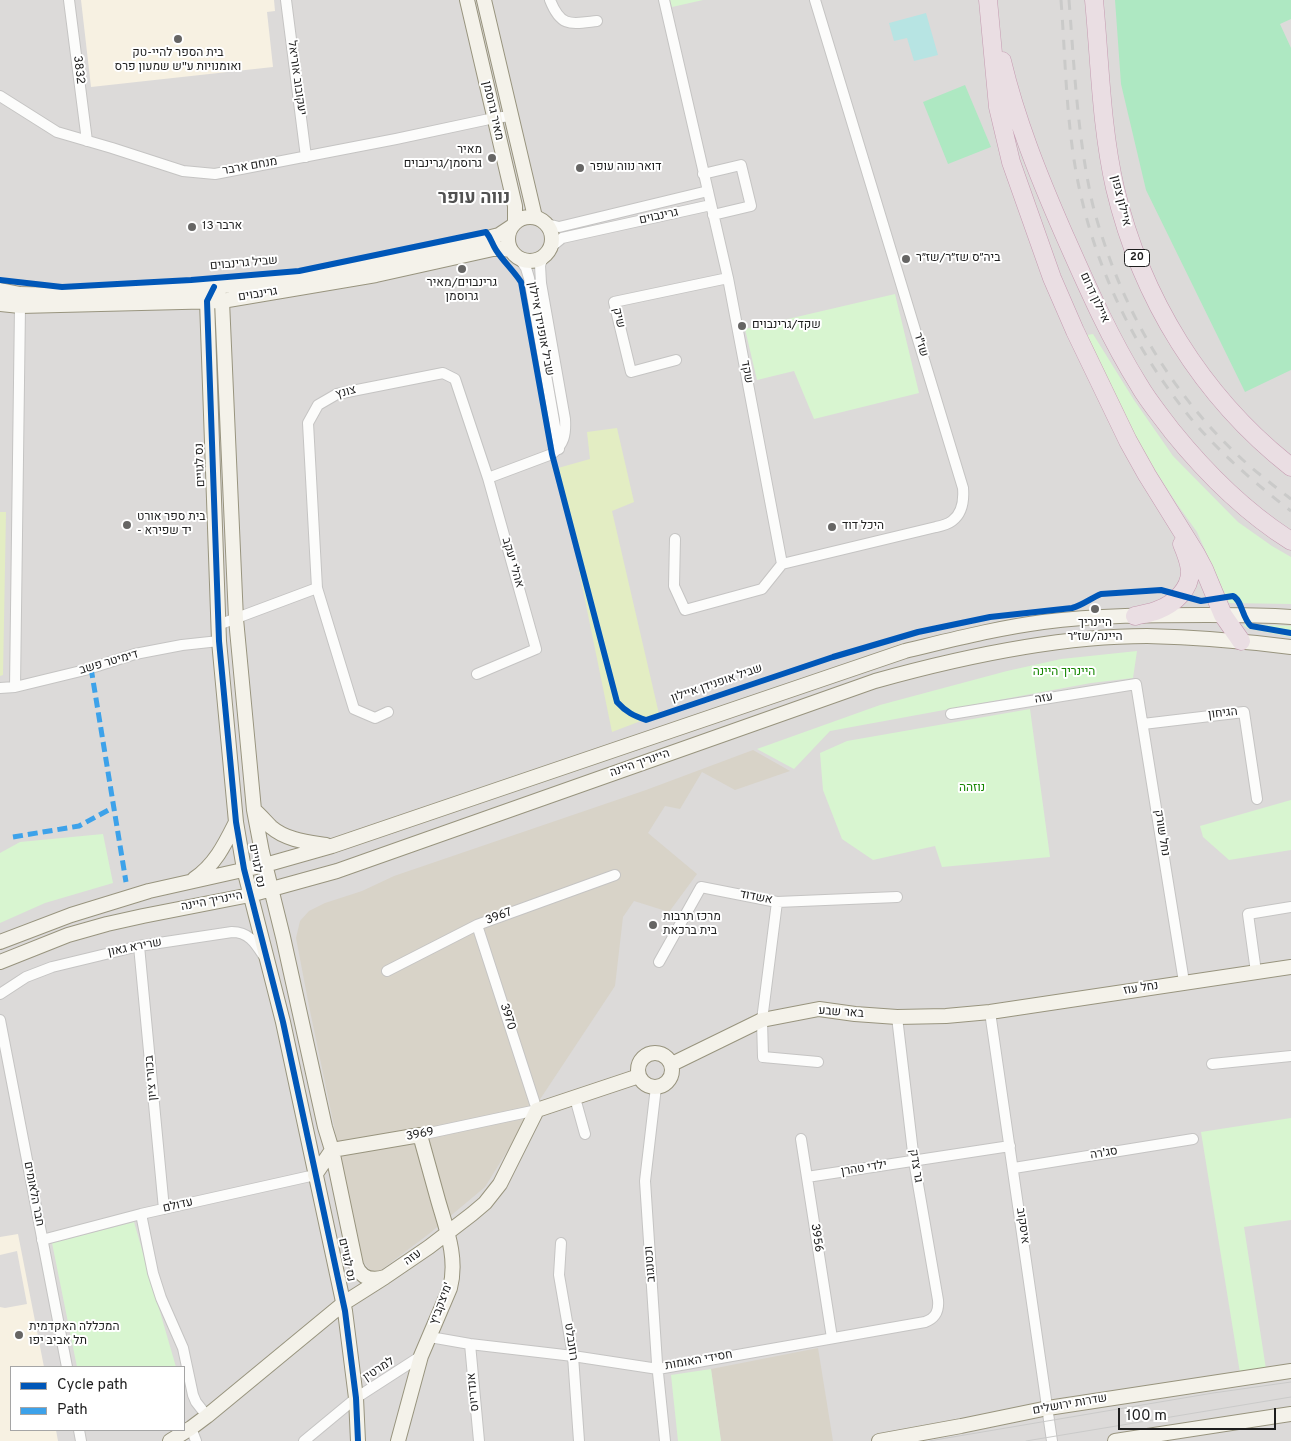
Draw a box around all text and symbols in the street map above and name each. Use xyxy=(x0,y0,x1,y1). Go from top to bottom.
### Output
marker: בית הספר להיי-טק ואומנויות ע"ש שמעון פרס xyxy=(172,33,184,45)
street label: יעקובוב אוריאל xyxy=(284,40,308,116)
place label: בית הספר להיי-טק ואומנויות ע"ש שמעון פרס xyxy=(115,47,241,75)
street label: 3832 xyxy=(69,55,87,85)
street label: מאיר גרוסמן xyxy=(478,80,506,142)
place label: מאיר גרוסמן/גרינבוים xyxy=(404,144,482,172)
marker: מאיר גרוסמן/גרינבוים xyxy=(486,152,498,164)
street label: מנחם ארבר xyxy=(221,155,279,179)
place label: דואר נווה עופר xyxy=(590,161,661,175)
marker: דואר נווה עופר xyxy=(574,162,586,174)
street label: איילון צפון xyxy=(1107,174,1133,228)
district label: נווה עופר xyxy=(438,188,510,210)
street label: גרינבוים xyxy=(638,206,680,228)
place label: ארבר 13 xyxy=(202,220,242,234)
marker: ארבר 13 xyxy=(186,221,198,233)
road number: 20 xyxy=(1124,250,1150,266)
place label: ביה״ס שז״ר/שז״ר xyxy=(916,252,1000,266)
marker: ביה״ס שז״ר/שז״ר xyxy=(900,253,912,265)
street label: שביל גרינבוים xyxy=(209,254,279,274)
marker: גרינבוים/מאיר גרוסמן xyxy=(456,263,468,275)
street label: איילון דרום xyxy=(1076,270,1112,326)
place label: גרינבוים/מאיר גרוסמן xyxy=(427,277,497,305)
street label: שביל אופנידן איילון xyxy=(524,281,556,377)
street label: גרינבוים xyxy=(237,285,279,305)
street label: שיק xyxy=(609,306,627,330)
place label: שקד/גרינבוים xyxy=(752,319,821,333)
marker: שקד/גרינבוים xyxy=(736,320,748,332)
street label: שז"ר xyxy=(910,331,930,359)
street label: שקד xyxy=(737,359,755,385)
street label: צונץ xyxy=(334,383,358,403)
street label: נס לגויים xyxy=(193,443,209,487)
place label: בית ספר אורט - יד שפירא xyxy=(137,511,206,539)
marker: בית ספר אורט - יד שפירא xyxy=(121,519,133,531)
place label: היכל דוד xyxy=(842,520,884,534)
marker: היכל דוד xyxy=(826,521,838,533)
street label: אהלי יעקב xyxy=(498,536,526,590)
marker: היינריך היינה/שז״ר xyxy=(1089,603,1101,615)
place label: היינריך היינה/שז״ר xyxy=(1067,617,1123,645)
street label: דימיטר פשב xyxy=(78,648,140,678)
street label: שביל אופנידן איילון xyxy=(669,662,765,706)
park label: היינריך היינה xyxy=(1033,666,1095,680)
street label: עזה xyxy=(1034,690,1054,708)
street label: הגיחון xyxy=(1207,705,1239,723)
street label: היינריך היינה xyxy=(608,747,672,781)
park label: נוזהה xyxy=(959,782,985,796)
street label: נחל שורק xyxy=(1150,809,1172,857)
street label: נס לגויים xyxy=(245,843,267,889)
street label: אשדוד xyxy=(738,888,774,908)
street label: היינריך היינה xyxy=(180,889,244,915)
street label: 3967 xyxy=(484,906,514,928)
place label: מרכז תרבות בית ברכאת xyxy=(663,911,721,939)
marker: מרכז תרבות בית ברכאת xyxy=(647,919,659,931)
street label: שרירא גאון xyxy=(107,936,163,960)
street label: נחל עוז xyxy=(1122,979,1160,999)
street label: 3970 xyxy=(496,1002,518,1032)
street label: באר שבע xyxy=(818,1004,864,1022)
street label: בכורי ציון xyxy=(143,1055,161,1101)
street label: 3969 xyxy=(405,1125,435,1145)
street label: סג'רה xyxy=(1089,1145,1119,1163)
street label: גר צדק xyxy=(905,1148,925,1184)
street label: ילדי טהרן xyxy=(840,1158,888,1180)
street label: חבר הלאומים xyxy=(20,1160,46,1228)
street label: עדולם xyxy=(162,1196,194,1216)
street label: איסקוב xyxy=(1012,1207,1032,1245)
street label: 3956 xyxy=(807,1223,825,1253)
street label: נס לגויים xyxy=(334,1237,358,1283)
street label: וכטנגוב xyxy=(643,1245,659,1283)
street label: עזה xyxy=(401,1247,425,1269)
street label: מיצקביץ' xyxy=(427,1281,457,1327)
place label: המכללה האקדמית תל אביב יפו xyxy=(29,1321,120,1349)
street label: רוזנבלט xyxy=(560,1322,580,1362)
marker: המכללה האקדמית תל אביב יפו xyxy=(13,1329,25,1341)
street label: חסידי האומות xyxy=(664,1348,734,1374)
street label: למרטין xyxy=(361,1355,397,1385)
legend xyxy=(10,1366,185,1431)
street label: אנדריוס xyxy=(465,1372,483,1412)
text: Cycle path xyxy=(57,1376,128,1395)
street label: שדרות ירושלים xyxy=(1032,1391,1108,1419)
scale bar xyxy=(1121,1398,1278,1430)
text: Path xyxy=(57,1401,88,1420)
text: 100 m xyxy=(1126,1407,1167,1426)

